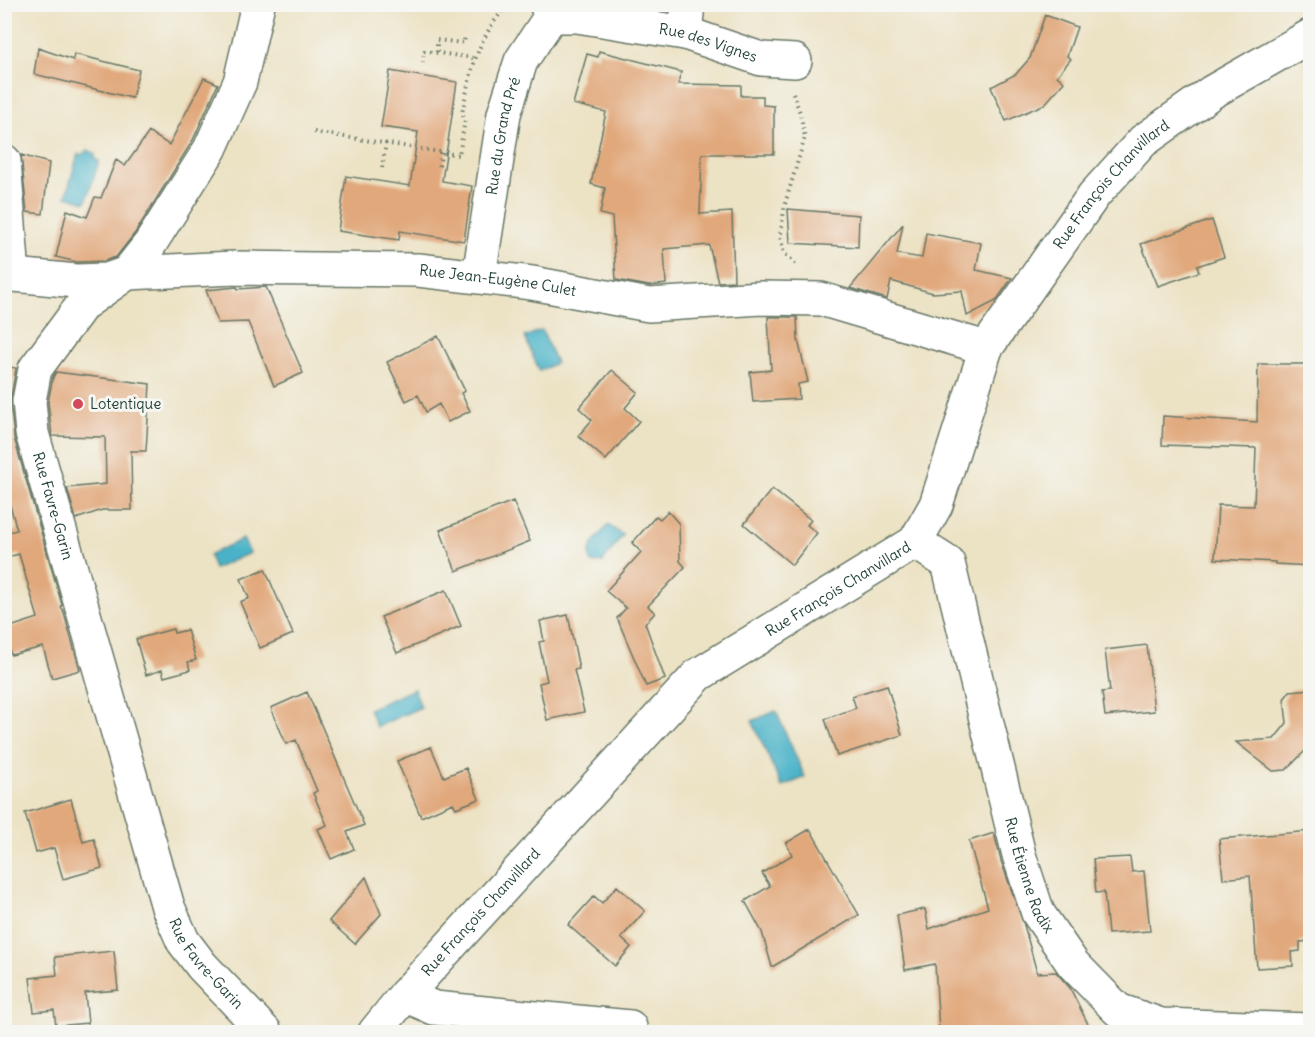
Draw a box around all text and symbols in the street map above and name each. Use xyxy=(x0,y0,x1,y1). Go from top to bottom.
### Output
street label: Rue des Vignes xyxy=(658,19,760,66)
street label: Rue du Grand Pré xyxy=(482,75,524,196)
street label: Rue François Chanvillard xyxy=(1049,115,1173,253)
street label: Rue Jean-Eugène Culet xyxy=(418,260,578,300)
place label: Lotentique xyxy=(90,394,161,413)
marker: Lotentique xyxy=(71,397,85,411)
street label: Rue Favre-Garin xyxy=(29,450,78,562)
street label: Rue François Chanvillard xyxy=(762,537,914,640)
street label: Rue Étienne Radix xyxy=(1001,815,1059,937)
street label: Rue François Chanvillard xyxy=(417,844,544,980)
street label: Rue Favre-Garin xyxy=(165,915,248,1013)

